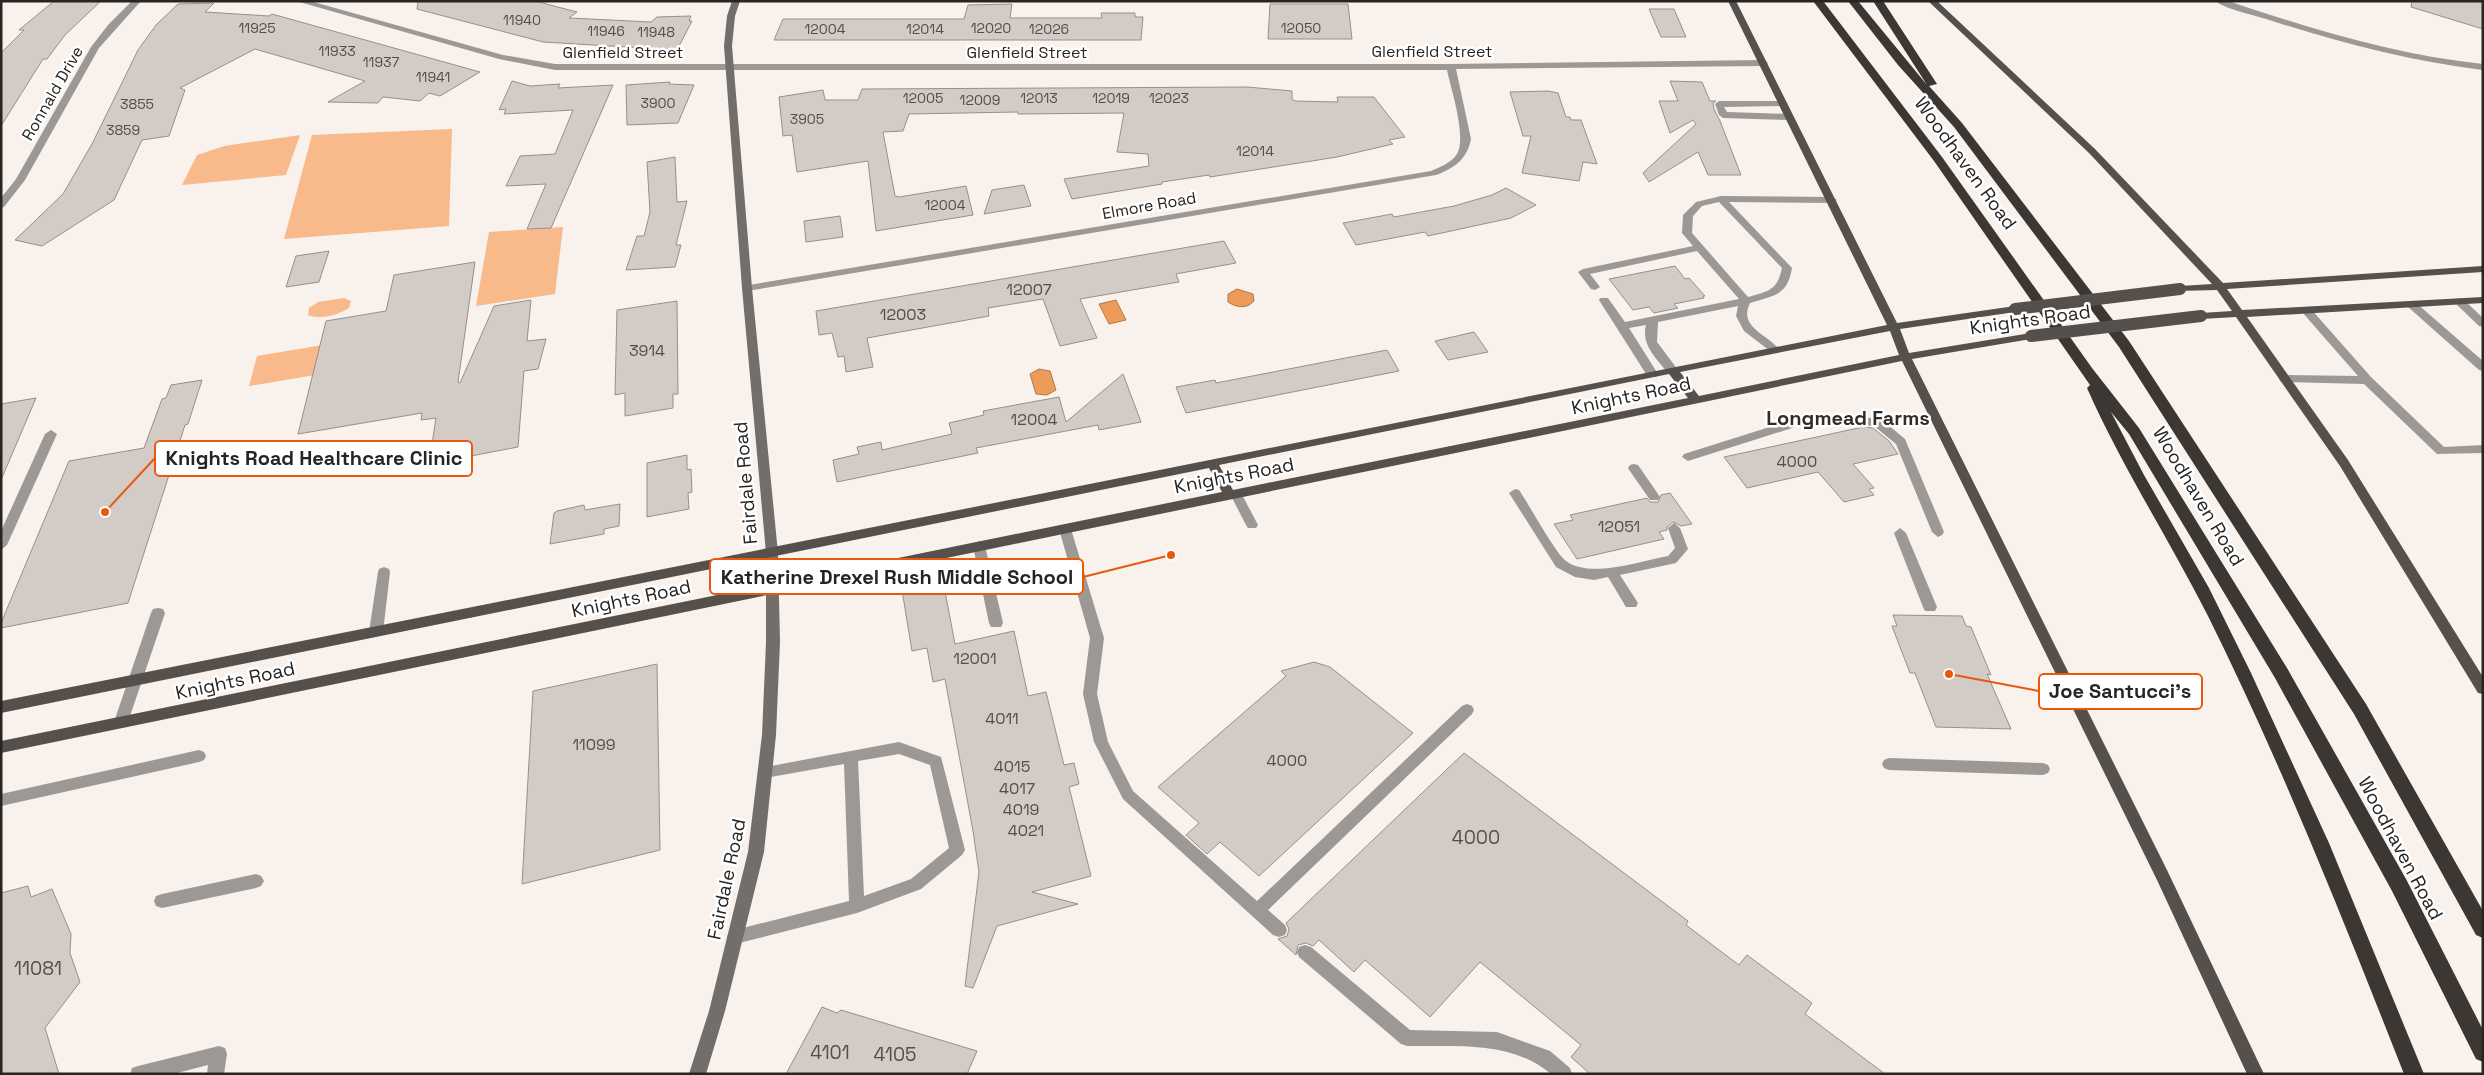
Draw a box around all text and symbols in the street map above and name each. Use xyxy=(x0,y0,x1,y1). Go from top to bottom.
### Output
house number: 11940 xyxy=(503,11,541,29)
house number: 11925 xyxy=(238,19,276,37)
house number: 12020 xyxy=(971,19,1011,37)
house number: 12050 xyxy=(1281,19,1321,37)
house number: 12004 xyxy=(805,20,846,38)
house number: 12014 xyxy=(906,20,944,38)
house number: 12026 xyxy=(1029,20,1069,38)
house number: 11946 xyxy=(587,22,625,40)
house number: 11948 xyxy=(637,23,675,41)
street label: Glenfield Street xyxy=(1372,41,1492,62)
street label: Ronnald Drive xyxy=(17,42,88,144)
house number: 11933 xyxy=(318,42,356,60)
street label: Glenfield Street xyxy=(563,42,683,63)
street label: Glenfield Street xyxy=(967,42,1087,63)
house number: 11937 xyxy=(363,53,399,71)
house number: 11941 xyxy=(416,68,450,86)
house number: 12005 xyxy=(903,89,943,107)
house number: 12013 xyxy=(1020,89,1058,107)
house number: 12019 xyxy=(1092,89,1130,107)
house number: 12023 xyxy=(1149,89,1189,107)
house number: 12009 xyxy=(960,91,1000,109)
street label: Woodhaven Road xyxy=(1909,92,2022,235)
house number: 3900 xyxy=(641,94,676,112)
house number: 3855 xyxy=(120,95,154,113)
house number: 3905 xyxy=(790,110,824,128)
house number: 3859 xyxy=(106,121,140,139)
house number: 12014 xyxy=(1236,142,1274,160)
street label: Elmore Road xyxy=(1100,187,1198,224)
house number: 12004 xyxy=(925,196,966,214)
house number: 12007 xyxy=(1006,279,1052,300)
street label: Knights Road xyxy=(1968,299,2092,340)
house number: 12003 xyxy=(880,304,926,325)
house number: 3914 xyxy=(629,340,665,361)
street label: Knights Road xyxy=(1569,371,1693,420)
district label: Longmead Farms xyxy=(1766,405,1930,431)
house number: 12004 xyxy=(1011,409,1057,430)
street label: Fairdale Road xyxy=(728,421,763,545)
street label: Woodhaven Road xyxy=(2147,422,2250,571)
callout: Knights Road Healthcare Clinic xyxy=(155,441,472,476)
text: Knights Road Healthcare Clinic xyxy=(165,445,463,471)
house number: 4000 xyxy=(1777,451,1817,472)
street label: Knights Road xyxy=(1172,452,1296,499)
house number: 12051 xyxy=(1598,516,1640,537)
callout: Katherine Drexel Rush Middle School xyxy=(710,559,1083,594)
text: Katherine Drexel Rush Middle School xyxy=(721,564,1073,590)
street label: Knights Road xyxy=(569,574,693,623)
house number: 12001 xyxy=(953,648,997,669)
street label: Knights Road xyxy=(173,656,297,705)
callout: Joe Santucci's xyxy=(2039,674,2202,709)
text: Joe Santucci's xyxy=(2049,678,2191,704)
house number: 4011 xyxy=(985,708,1019,729)
house number: 11099 xyxy=(572,734,616,755)
house number: 4000 xyxy=(1267,750,1307,771)
house number: 4015 xyxy=(994,756,1030,777)
street label: Woodhaven Road xyxy=(2352,772,2449,924)
house number: 4017 xyxy=(999,778,1035,799)
house number: 4019 xyxy=(1003,799,1039,820)
street label: Fairdale Road xyxy=(701,816,752,942)
house number: 4021 xyxy=(1008,820,1044,841)
house number: 4000 xyxy=(1452,825,1500,850)
house number: 11081 xyxy=(14,956,62,981)
house number: 4101 xyxy=(810,1040,850,1065)
house number: 4105 xyxy=(874,1042,916,1067)

